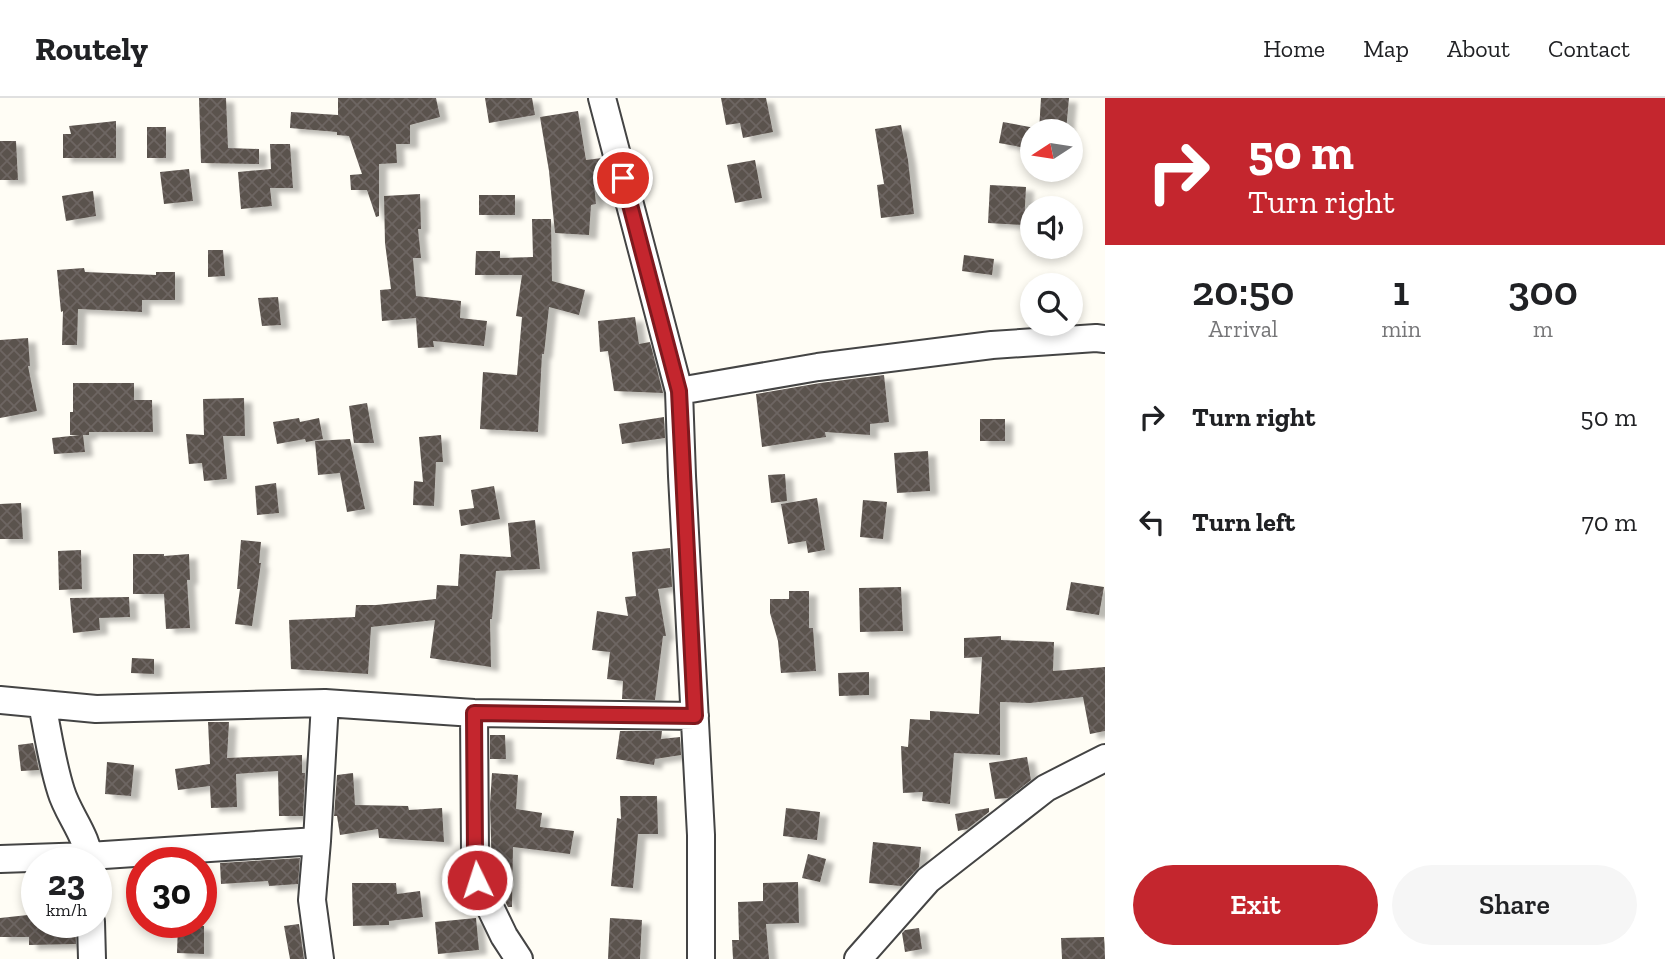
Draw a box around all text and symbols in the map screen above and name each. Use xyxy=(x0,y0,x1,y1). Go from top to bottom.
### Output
text: Routely xyxy=(35,29,148,68)
text: Home xyxy=(1263,34,1325,63)
text: Map xyxy=(1363,34,1409,63)
text: About xyxy=(1447,34,1510,63)
text: Contact xyxy=(1548,34,1630,63)
north arrow xyxy=(1020,119,1083,182)
map controls xyxy=(1020,119,1083,336)
text: 50 m xyxy=(1248,123,1354,182)
icon: right xyxy=(1133,126,1224,217)
pin xyxy=(593,148,653,208)
icon: arrive xyxy=(604,159,642,197)
text: Turn right xyxy=(1248,183,1395,221)
button: sound xyxy=(1020,196,1083,259)
text: 20:50 xyxy=(1192,265,1294,316)
text: 1 xyxy=(1393,265,1410,316)
text: 300 xyxy=(1508,265,1578,316)
button: search xyxy=(1020,273,1083,336)
text: Arrival xyxy=(1209,315,1278,343)
text: min xyxy=(1381,315,1421,343)
text: m xyxy=(1533,315,1553,343)
icon: right xyxy=(1133,398,1171,436)
text: Turn right xyxy=(1192,401,1315,433)
text: 50 m xyxy=(1580,401,1637,433)
icon: left xyxy=(1133,503,1171,541)
text: Turn left xyxy=(1192,506,1295,538)
text: 70 m xyxy=(1581,506,1637,538)
position arrow xyxy=(440,843,514,917)
speed limit sign: 30 xyxy=(126,847,217,938)
text: 23 xyxy=(48,862,85,904)
button: Exit xyxy=(1133,865,1378,945)
button: Share xyxy=(1392,865,1637,945)
text: km/h xyxy=(46,899,87,921)

